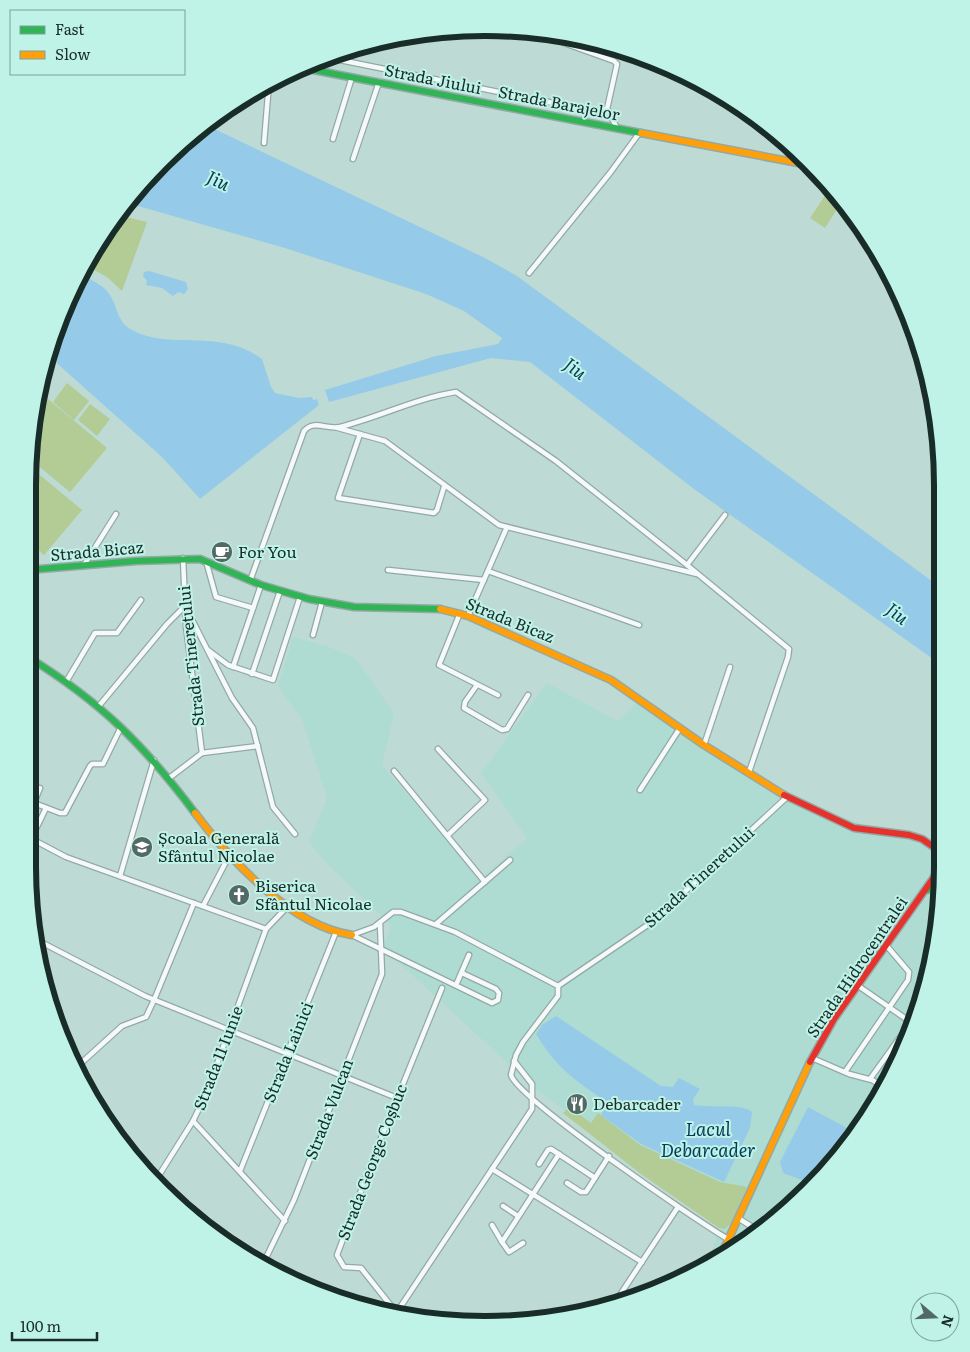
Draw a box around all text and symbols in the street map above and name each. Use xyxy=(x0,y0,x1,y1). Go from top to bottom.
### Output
legend xyxy=(10,10,185,75)
text: Fast xyxy=(55,17,84,40)
text: Slow xyxy=(55,42,90,65)
street label: Strada Jiului xyxy=(383,57,484,99)
street label: Strada Barajelor xyxy=(496,78,622,126)
water label: Jiu xyxy=(203,163,235,197)
water label: Jiu xyxy=(559,350,593,386)
street label: Strada Bicaz xyxy=(49,534,145,566)
place label: For You xyxy=(238,539,297,563)
cafe icon: For You xyxy=(210,540,234,564)
street label: Strada Tineretului xyxy=(171,585,209,728)
street label: Strada Bicaz xyxy=(463,590,558,648)
water label: Jiu xyxy=(881,595,915,631)
street label: Strada Tineretului xyxy=(638,820,759,932)
place label: Școala Generală Sfântul Nicolae xyxy=(158,825,280,867)
school or university icon: Școala Generală Sfântul Nicolae xyxy=(130,835,154,859)
place label: Biserica Sfântul Nicolae xyxy=(255,873,371,915)
church icon: Biserica Sfântul Nicolae xyxy=(227,883,251,907)
street label: Strada Hidrocentralei xyxy=(800,891,912,1042)
street label: Strada Lainici xyxy=(256,998,318,1106)
street label: Strada 11 Iunie xyxy=(186,1002,248,1113)
street label: Strada Vulcan xyxy=(298,1054,358,1163)
street label: Strada George Coșbuc xyxy=(330,1080,412,1243)
place label: Debarcader xyxy=(593,1091,681,1115)
restaurant icon: Debarcader xyxy=(565,1092,589,1116)
water label: Lacul Debarcader xyxy=(660,1115,756,1163)
north arrow xyxy=(910,1292,960,1342)
scale bar xyxy=(12,1310,98,1342)
text: N xyxy=(937,1313,960,1331)
text: 100 m xyxy=(20,1314,61,1337)

